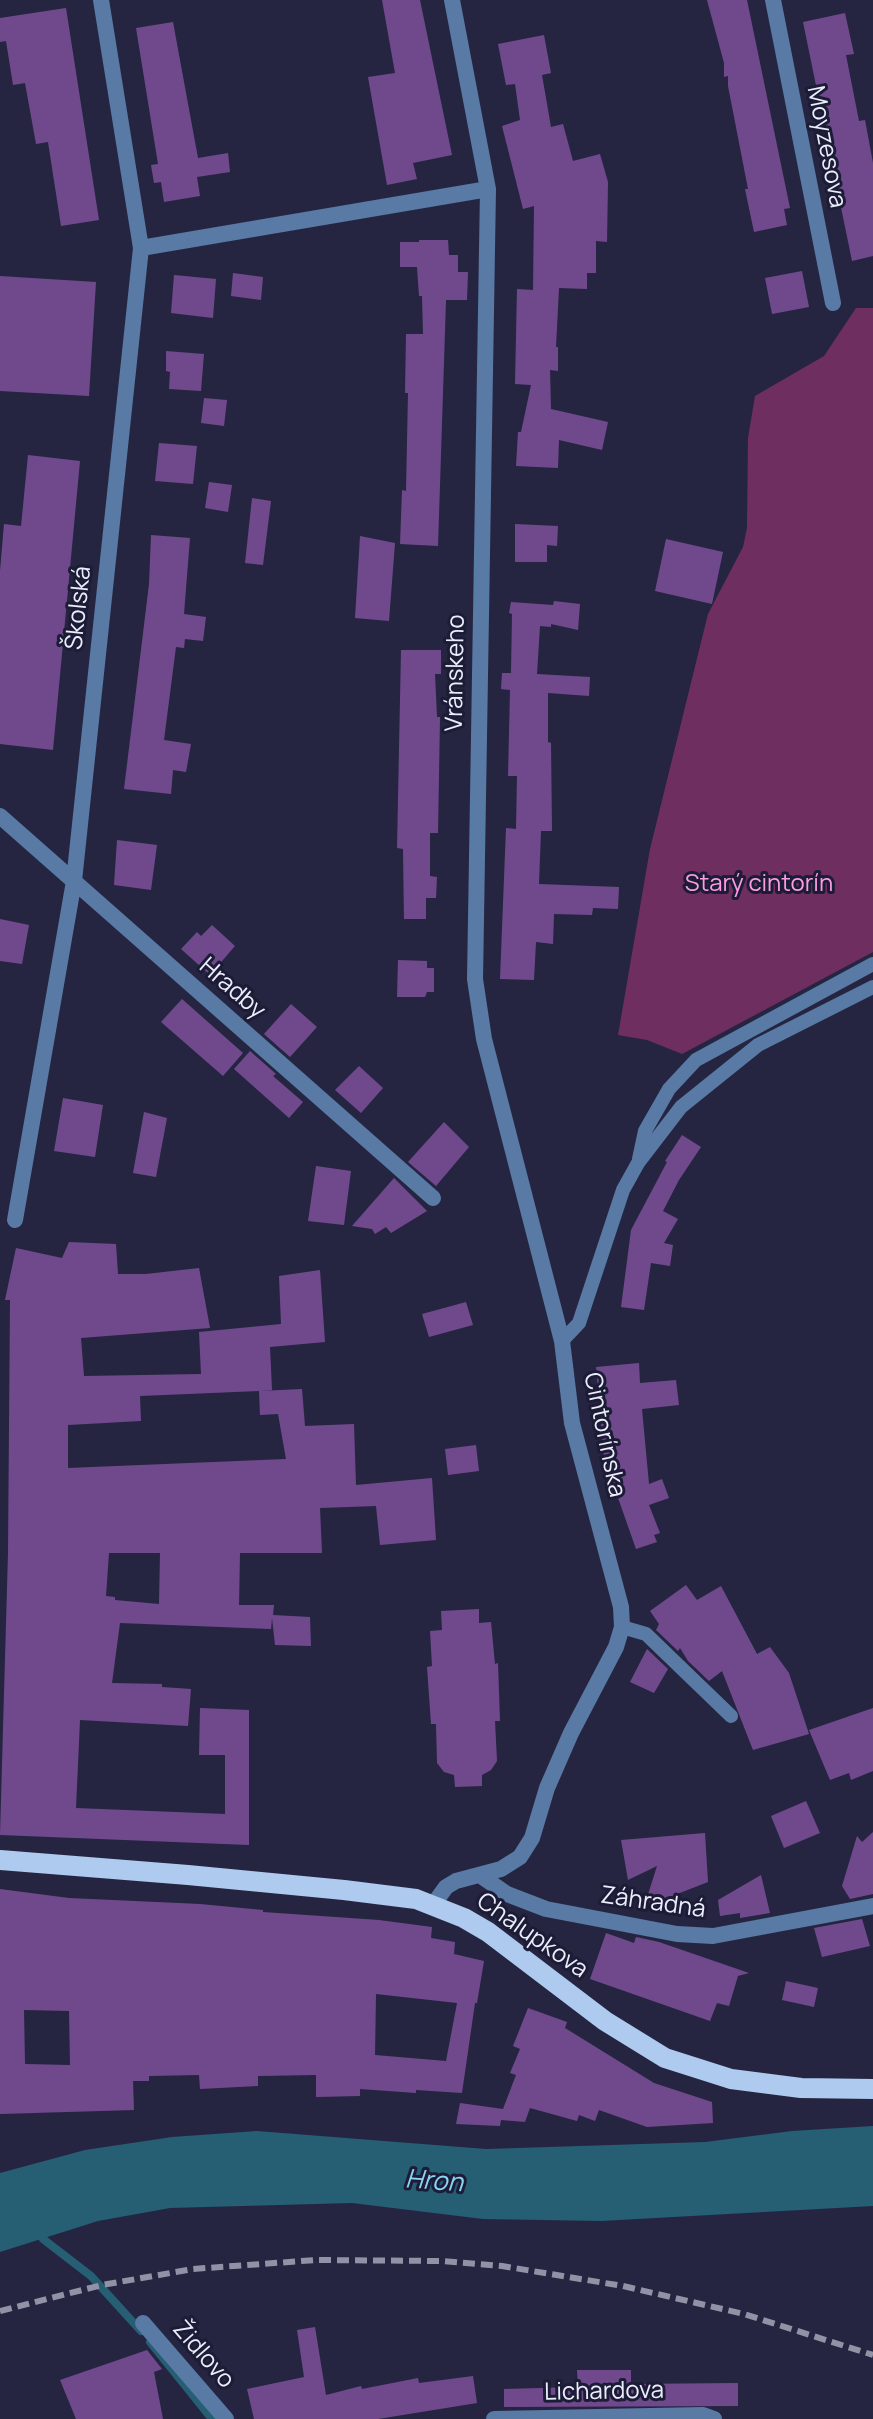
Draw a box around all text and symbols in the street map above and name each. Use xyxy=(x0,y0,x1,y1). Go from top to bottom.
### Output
street label: Moyzesova xyxy=(800,84,852,210)
street label: Školská xyxy=(60,565,98,651)
street label: Vránskeho xyxy=(441,614,471,732)
park label: Starý cintorín xyxy=(685,870,833,898)
street label: Hradby xyxy=(193,952,271,1026)
street label: Cintorínska xyxy=(577,1370,631,1500)
street label: Záhradná xyxy=(599,1881,707,1925)
street label: Chalupkova xyxy=(471,1887,593,1985)
water label: Hron xyxy=(404,2164,464,2200)
street label: Židlovo xyxy=(166,2315,240,2395)
street label: Lichardova xyxy=(544,2377,664,2407)

